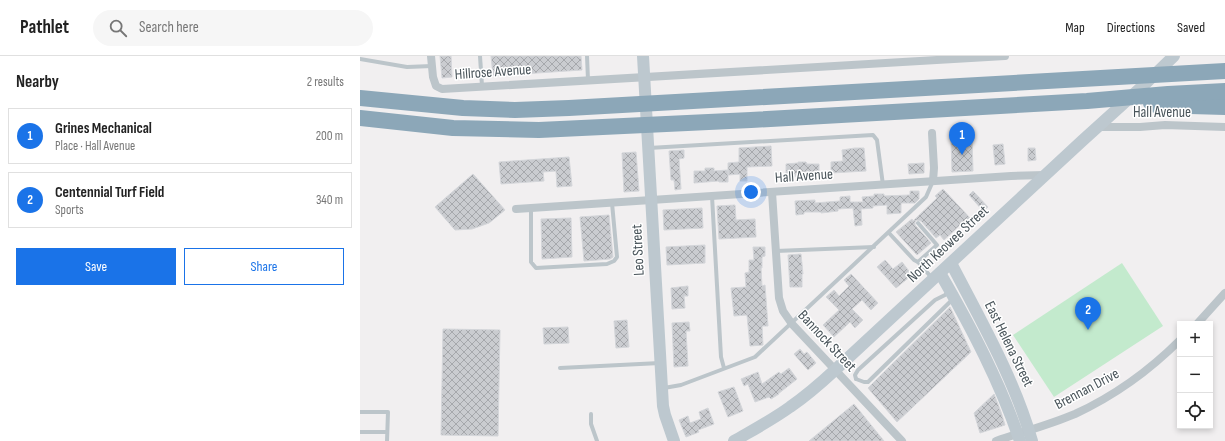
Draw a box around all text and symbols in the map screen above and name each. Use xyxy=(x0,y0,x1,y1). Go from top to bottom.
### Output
search box xyxy=(93,10,373,46)
text: Pathlet xyxy=(20,16,69,39)
icon: search xyxy=(107,17,129,39)
text: Search here xyxy=(139,18,199,37)
text: Map xyxy=(1065,19,1085,36)
text: Directions xyxy=(1107,19,1155,36)
text: Saved xyxy=(1177,19,1205,36)
street label: Hillrose Avenue xyxy=(454,60,532,84)
text: Nearby xyxy=(16,72,59,92)
text: 2 results xyxy=(307,74,344,90)
street label: Hall Avenue xyxy=(1133,103,1191,122)
text: Grines Mechanical xyxy=(55,119,152,138)
pin: 1 xyxy=(949,122,975,155)
text: 1 xyxy=(27,128,33,144)
text: 200 m xyxy=(316,128,343,144)
text: Place · Hall Avenue xyxy=(55,138,135,154)
street label: Hall Avenue xyxy=(774,164,834,188)
your location xyxy=(741,182,761,202)
text: Centennial Turf Field xyxy=(55,183,164,202)
text: 2 xyxy=(27,192,33,208)
text: 340 m xyxy=(316,192,343,208)
street label: North Keowee Street xyxy=(903,201,993,287)
text: Sports xyxy=(55,202,84,218)
street label: Leo Street xyxy=(627,223,649,276)
button: Save xyxy=(16,248,176,285)
button: Share xyxy=(184,248,344,285)
pin: 2 xyxy=(1075,297,1101,330)
street label: East Helena Street xyxy=(980,298,1038,390)
street label: Bannock Street xyxy=(794,306,861,376)
map controls xyxy=(1177,321,1213,429)
button: + xyxy=(1177,321,1213,357)
button: − xyxy=(1177,357,1213,393)
street label: Brennan Drive xyxy=(1051,364,1123,414)
button: locate xyxy=(1177,393,1213,429)

